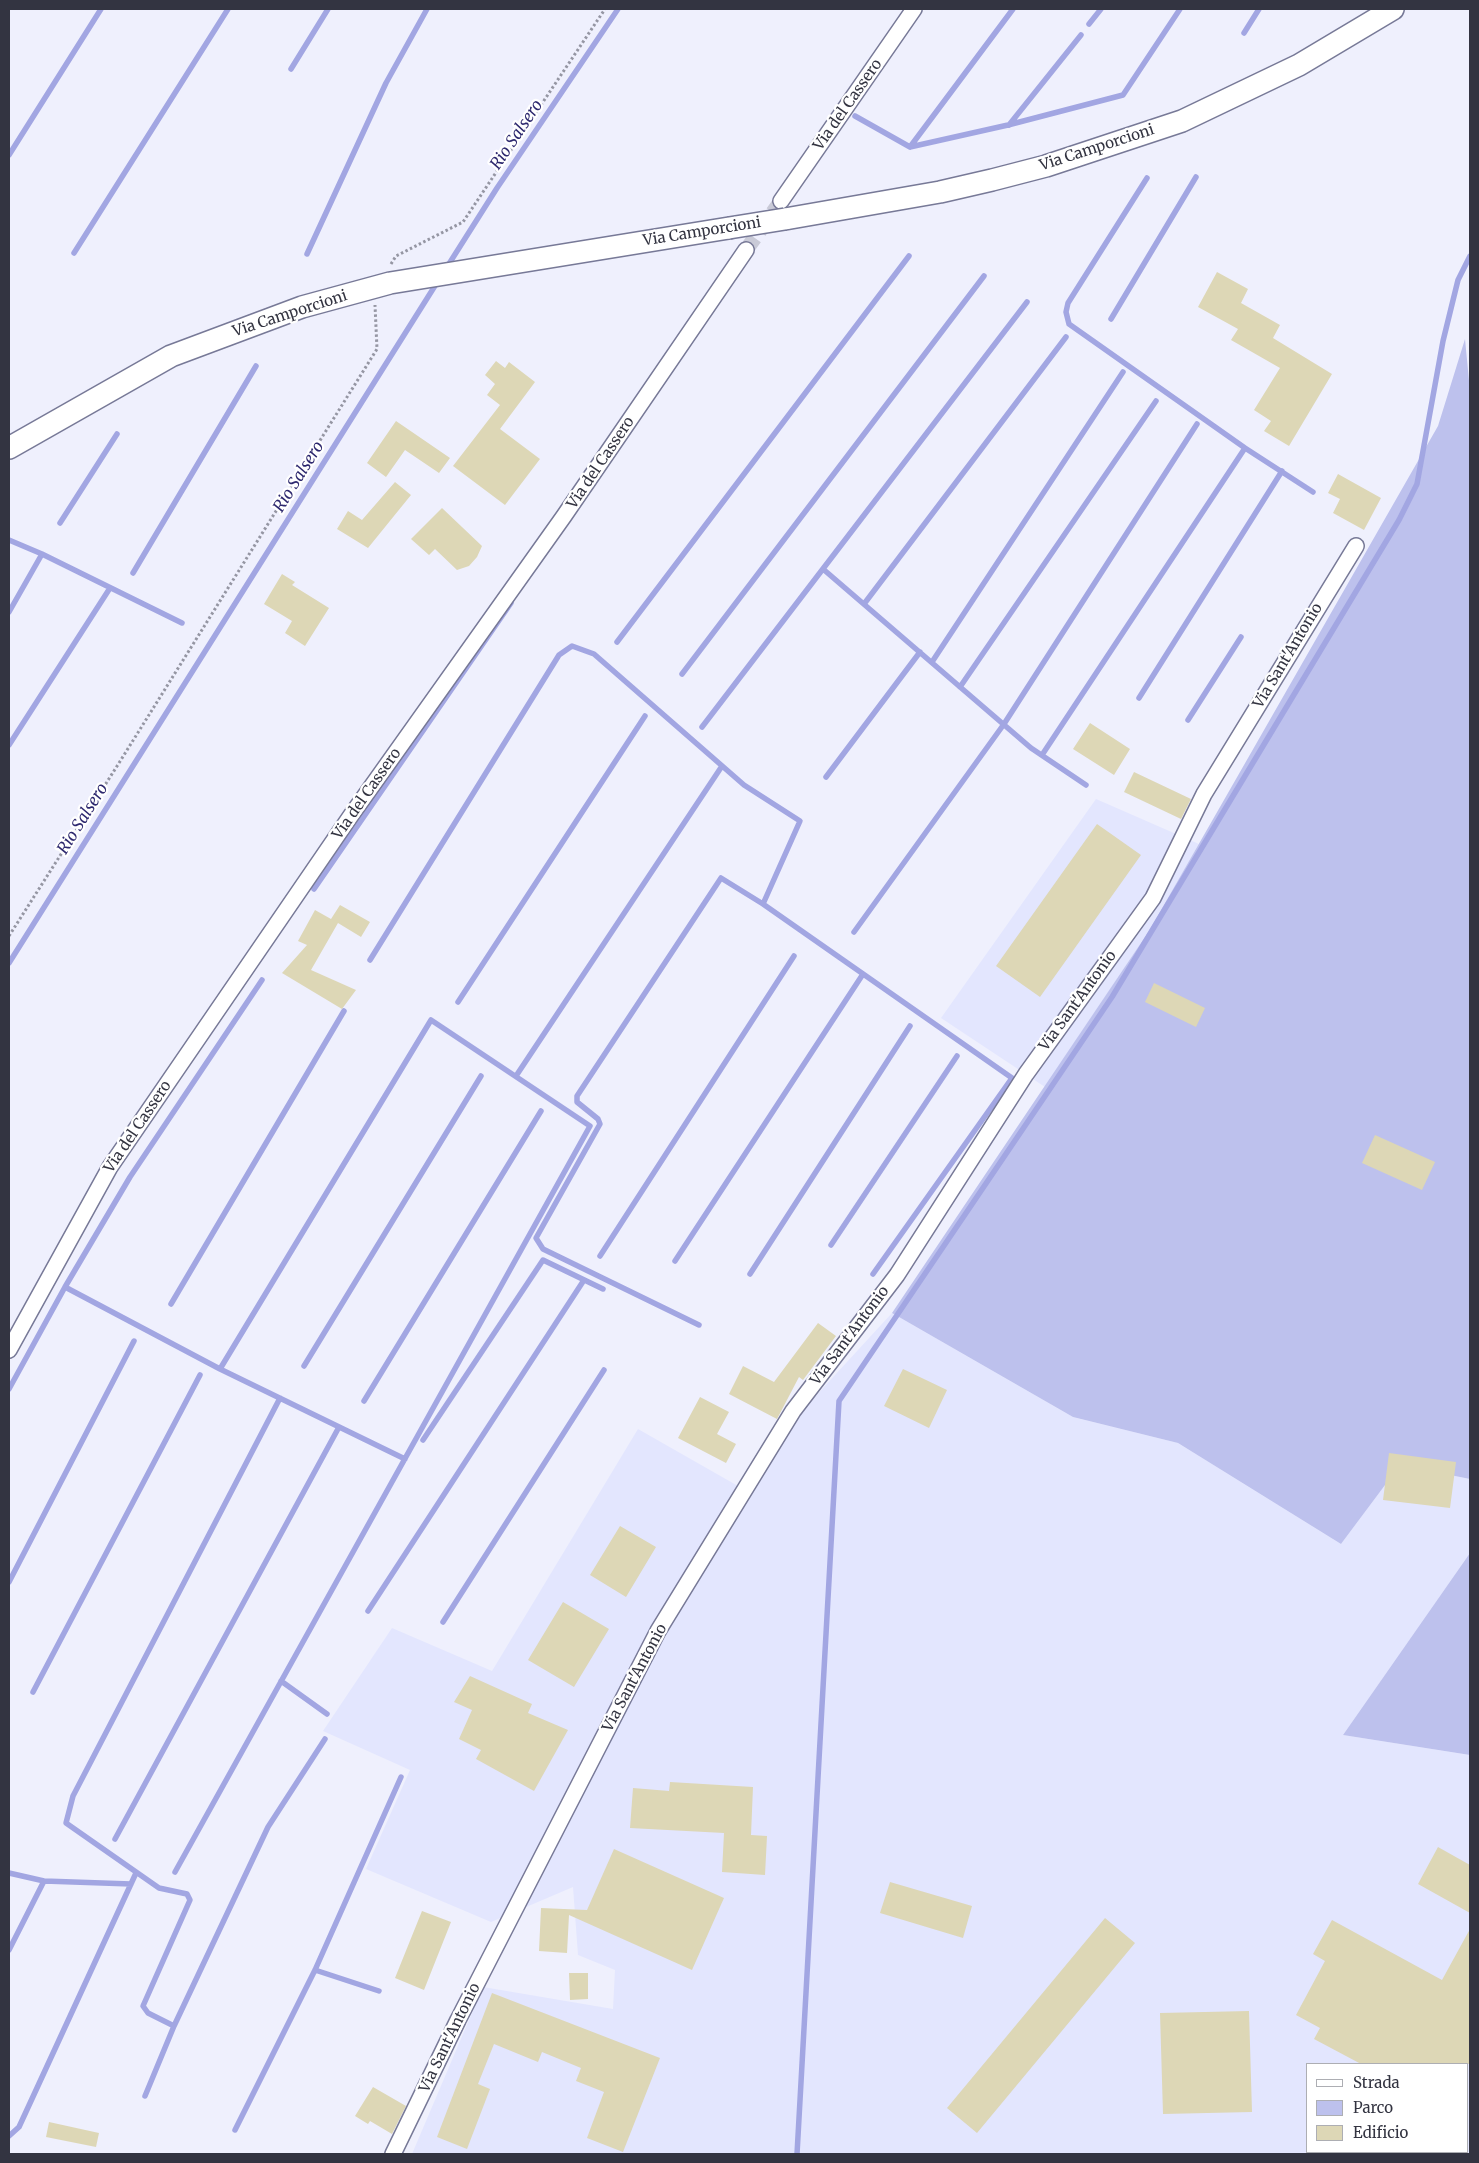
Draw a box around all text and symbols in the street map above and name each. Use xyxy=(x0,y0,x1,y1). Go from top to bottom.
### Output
street label: Via del Cassero xyxy=(810,56,886,154)
water label: Rio Salsero xyxy=(487,97,547,173)
street label: Via Camporcioni xyxy=(1037,121,1157,175)
street label: Via Camporcioni xyxy=(642,214,762,250)
street label: Via Camporcioni xyxy=(230,287,350,341)
street label: Via del Cassero xyxy=(564,414,638,512)
water label: Rio Salsero xyxy=(270,438,328,516)
street label: Via Sant'Antonio xyxy=(1250,600,1326,712)
street label: Via del Cassero xyxy=(329,745,405,843)
water label: Rio Salsero xyxy=(54,780,112,858)
street label: Via Sant'Antonio xyxy=(1036,947,1120,1055)
street label: Via del Cassero xyxy=(101,1078,175,1176)
street label: Via Sant'Antonio xyxy=(807,1283,893,1389)
street label: Via Sant'Antonio xyxy=(599,1621,671,1735)
street label: Via Sant'Antonio xyxy=(416,1980,484,2096)
legend xyxy=(1306,2063,1469,2153)
text: Strada xyxy=(1353,2073,1400,2092)
text: Parco xyxy=(1353,2098,1393,2117)
text: Edificio xyxy=(1353,2123,1408,2142)

